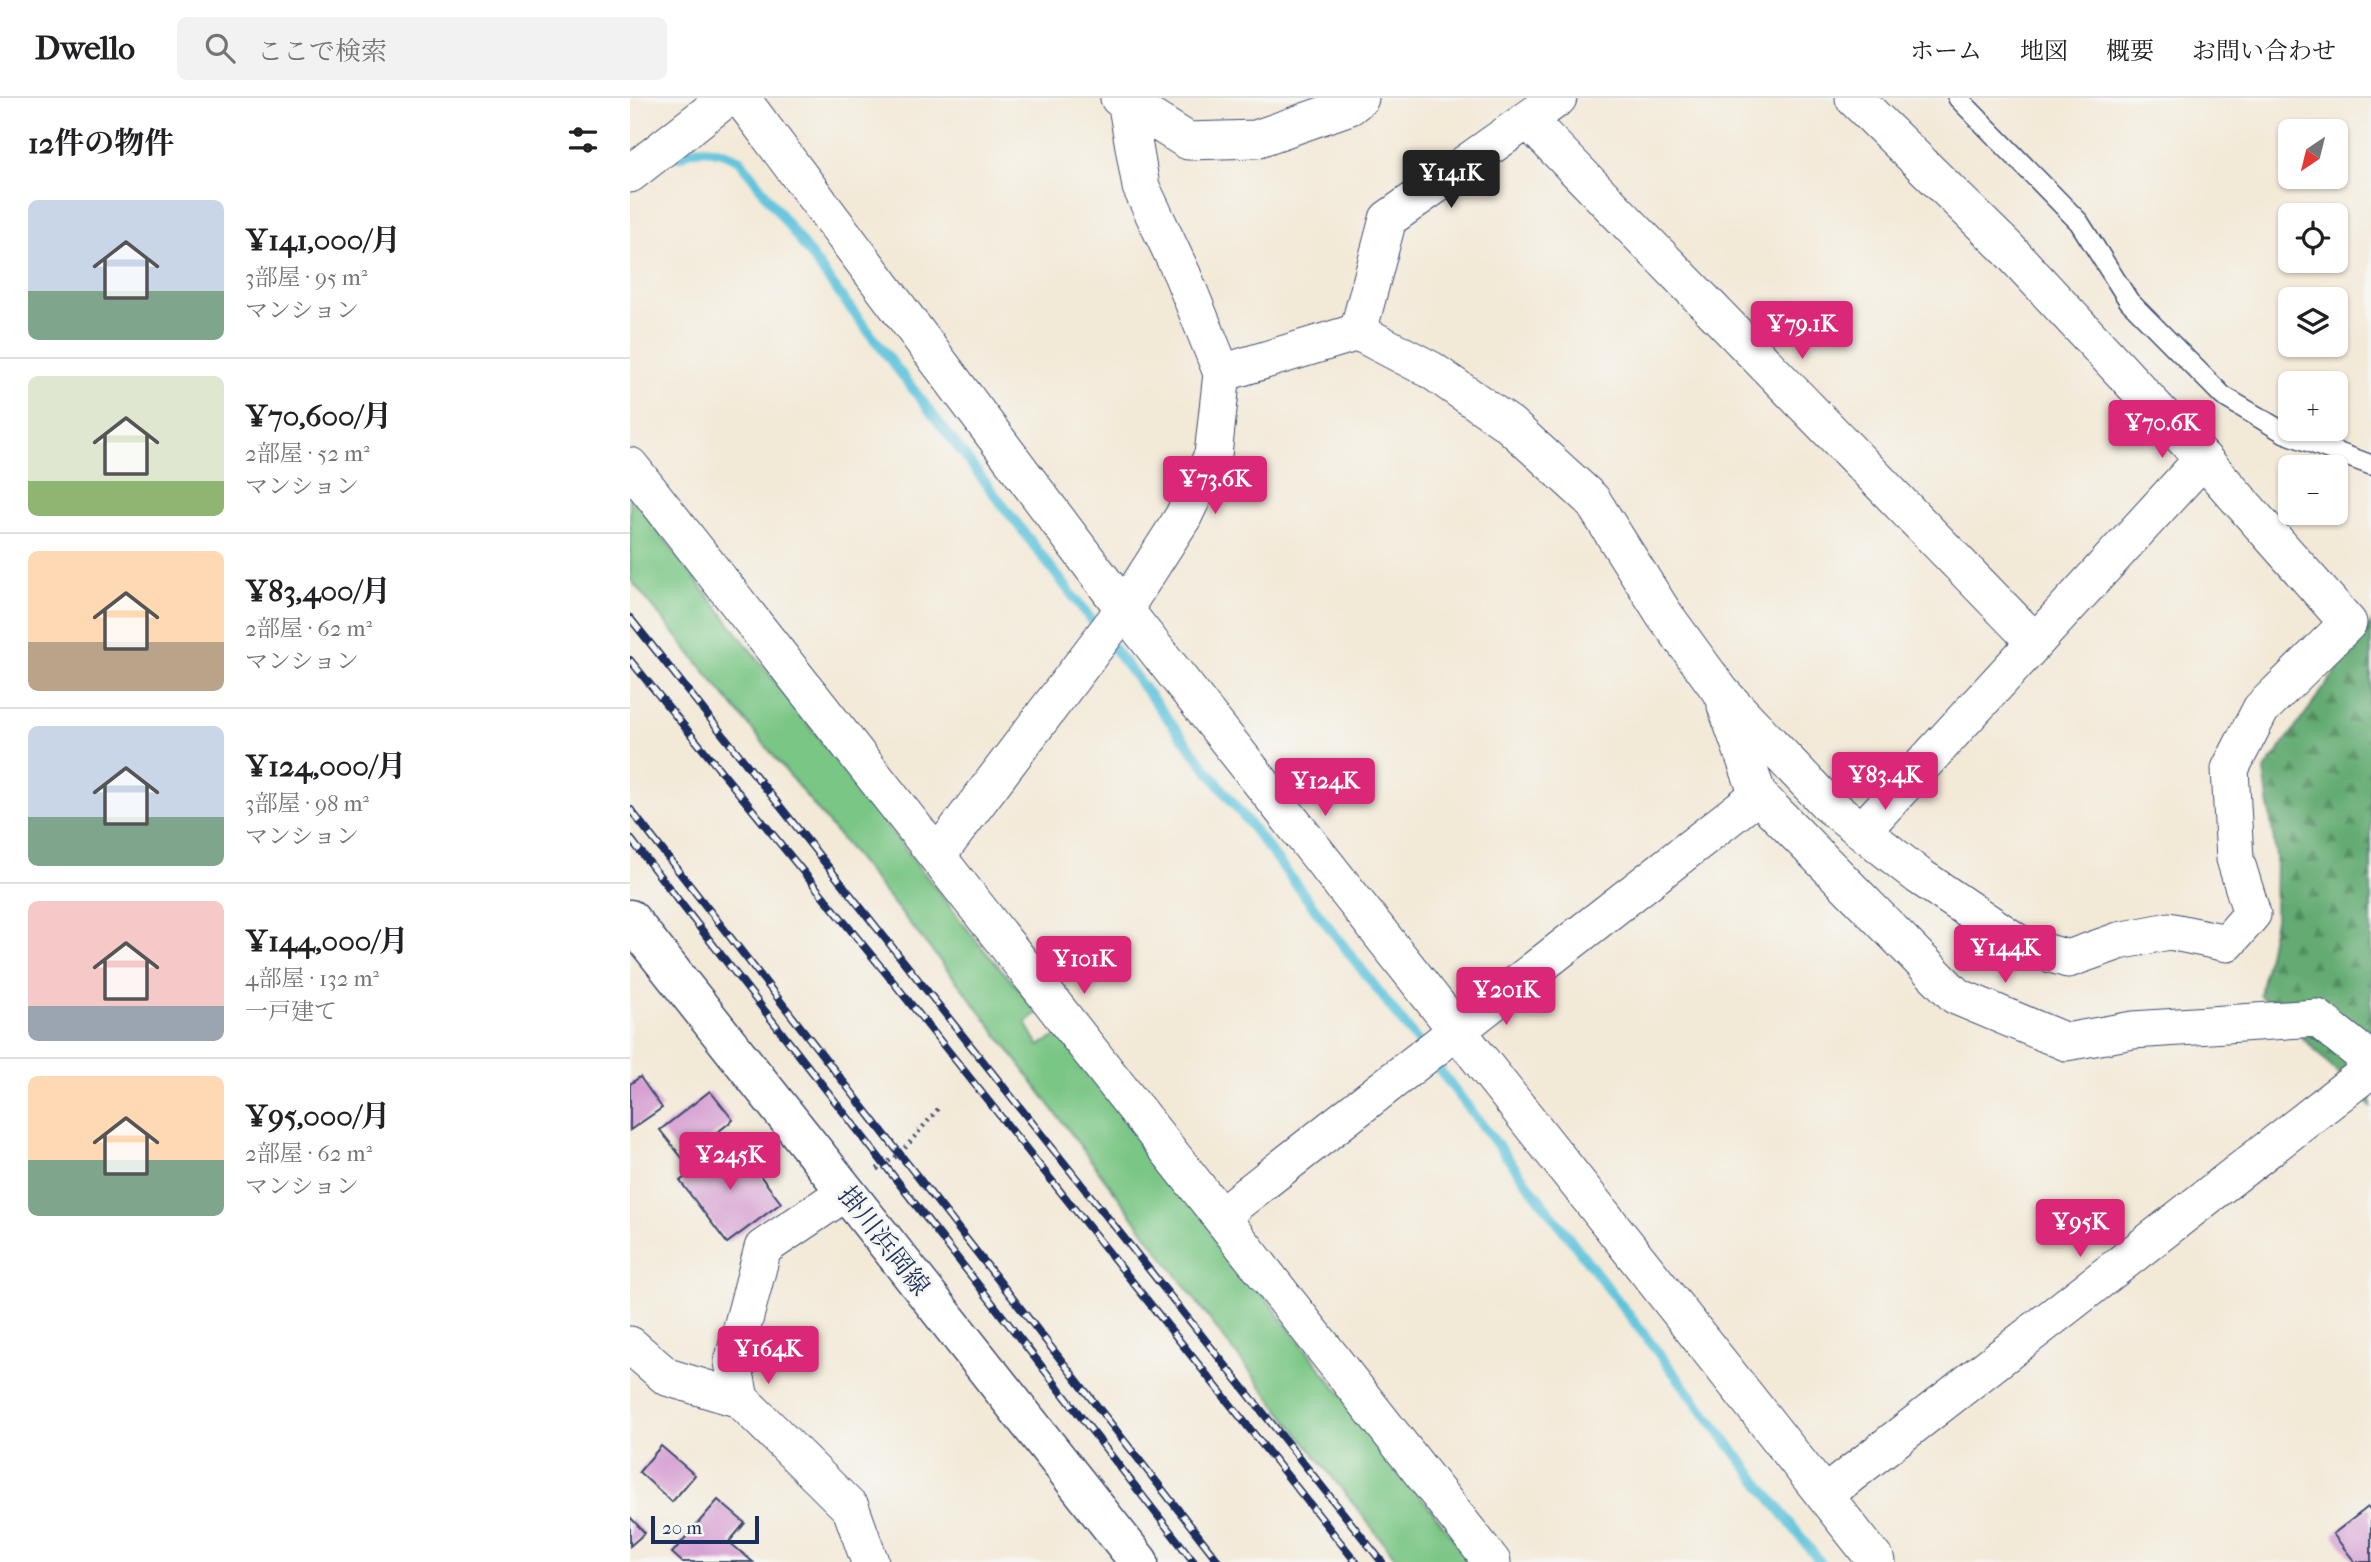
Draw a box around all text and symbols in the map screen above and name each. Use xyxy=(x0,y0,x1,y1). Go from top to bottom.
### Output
search box xyxy=(177,17,667,80)
text: Dwello xyxy=(35,29,135,68)
icon: search xyxy=(201,29,239,67)
text: ここで検索 xyxy=(257,36,387,67)
text: ホーム xyxy=(1910,37,1982,65)
text: 地図 xyxy=(2020,37,2068,65)
text: 概要 xyxy=(2106,37,2154,65)
text: お問い合わせ xyxy=(2192,37,2336,65)
north arrow xyxy=(2278,119,2348,189)
map controls xyxy=(2278,119,2348,525)
icon: filters xyxy=(564,121,602,159)
text: 12件の物件 xyxy=(28,126,174,161)
pin: ¥141K xyxy=(1402,150,1500,210)
text: ¥141K xyxy=(1419,159,1483,186)
button: locate xyxy=(2278,203,2348,273)
text: ¥141,000/月 xyxy=(245,223,401,258)
icon: home xyxy=(84,228,168,312)
text: 3部屋 · 95 m² xyxy=(245,264,367,291)
button: layers xyxy=(2278,287,2348,357)
text: マンション xyxy=(245,297,359,324)
pin: ¥79.1K xyxy=(1745,302,1859,361)
text: ¥79.1K xyxy=(1767,310,1837,337)
button: + xyxy=(2278,371,2348,441)
text: ¥70,600/月 xyxy=(245,399,392,434)
pin: ¥70.6K xyxy=(2105,400,2219,460)
icon: home xyxy=(84,404,168,488)
text: ¥70.6K xyxy=(2124,409,2200,436)
text: 2部屋 · 52 m² xyxy=(245,440,370,467)
button: − xyxy=(2278,455,2348,525)
pin: ¥73.6K xyxy=(1158,456,1272,516)
text: ¥73.6K xyxy=(1179,465,1251,492)
text: マンション xyxy=(245,473,359,500)
text: ¥83,400/月 xyxy=(245,574,391,609)
icon: home xyxy=(84,579,168,663)
text: 2部屋 · 62 m² xyxy=(245,615,372,642)
text: マンション xyxy=(245,648,359,675)
text: ¥124,000/月 xyxy=(245,749,406,784)
pin: ¥83.4K xyxy=(1828,752,1942,812)
icon: home xyxy=(84,754,168,838)
pin: ¥124K xyxy=(1276,758,1374,818)
text: ¥83.4K xyxy=(1848,761,1922,788)
text: ¥124K xyxy=(1291,767,1359,794)
text: 3部屋 · 98 m² xyxy=(245,790,369,817)
text: マンション xyxy=(245,823,359,850)
text: ¥144,000/月 xyxy=(245,924,409,959)
pin: ¥144K xyxy=(1956,926,2054,985)
icon: home xyxy=(84,929,168,1013)
text: ¥144K xyxy=(1970,934,2040,961)
pin: ¥101K xyxy=(1035,936,1133,996)
text: ¥101K xyxy=(1052,945,1116,972)
text: 4部屋 · 132 m² xyxy=(245,965,379,992)
pin: ¥201K xyxy=(1457,968,1555,1027)
text: ¥201K xyxy=(1472,976,1540,1003)
text: 一戸建て xyxy=(245,998,337,1025)
text: ¥95,000/月 xyxy=(245,1099,390,1134)
icon: home xyxy=(84,1104,168,1188)
pin: ¥245K xyxy=(681,1132,779,1192)
text: 2部屋 · 62 m² xyxy=(245,1140,372,1167)
text: ¥245K xyxy=(695,1141,765,1168)
text: マンション xyxy=(245,1173,359,1200)
street label: 掛川浜岡線 xyxy=(832,1180,936,1302)
pin: ¥95K xyxy=(2039,1200,2121,1259)
text: ¥95K xyxy=(2052,1208,2108,1235)
pin: ¥164K xyxy=(719,1326,817,1386)
text: ¥164K xyxy=(734,1335,802,1362)
scale bar xyxy=(651,1513,760,1545)
text: 20 m xyxy=(662,1517,702,1539)

